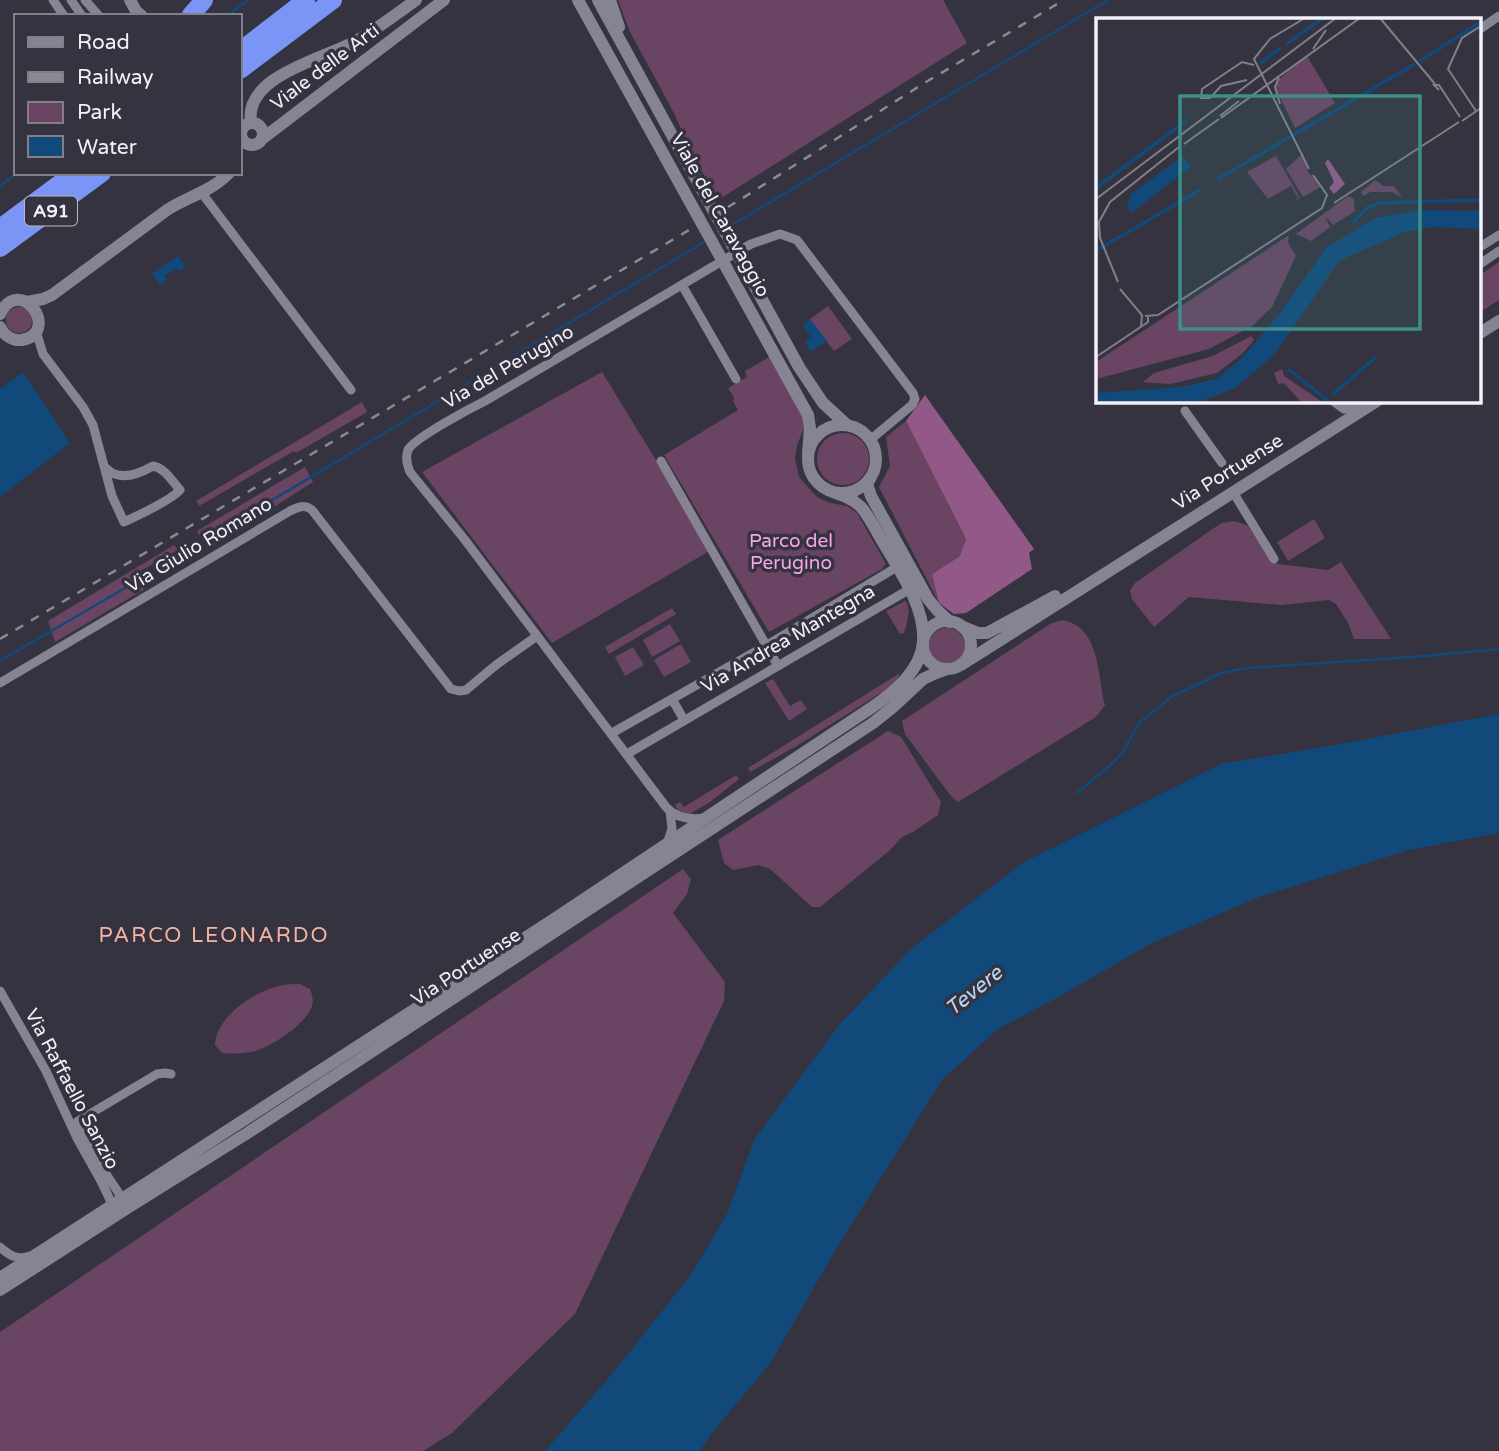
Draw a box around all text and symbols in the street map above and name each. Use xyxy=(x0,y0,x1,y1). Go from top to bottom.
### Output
legend xyxy=(14,14,242,175)
inset map xyxy=(1096,18,1482,402)
street label: Viale delle Arti xyxy=(266,19,384,115)
text: Road xyxy=(77,30,130,55)
text: Railway xyxy=(77,65,154,90)
text: Park xyxy=(77,100,122,125)
street label: Viale del Caravaggio xyxy=(666,129,774,301)
text: Water xyxy=(77,135,137,160)
road number: A91 xyxy=(25,196,77,226)
street label: Via del Perugino xyxy=(439,321,577,413)
street label: Via Portuense xyxy=(1169,429,1287,515)
street label: Via Giulio Romano xyxy=(122,493,276,597)
park label: Parco del Perugino xyxy=(749,530,833,574)
street label: Via Andrea Mantegna xyxy=(697,580,879,698)
district label: PARCO LEONARDO xyxy=(98,923,330,948)
street label: Via Portuense xyxy=(407,924,525,1010)
water label: Tevere xyxy=(941,960,1008,1021)
street label: Via Raffaello Sanzio xyxy=(20,1005,124,1173)

